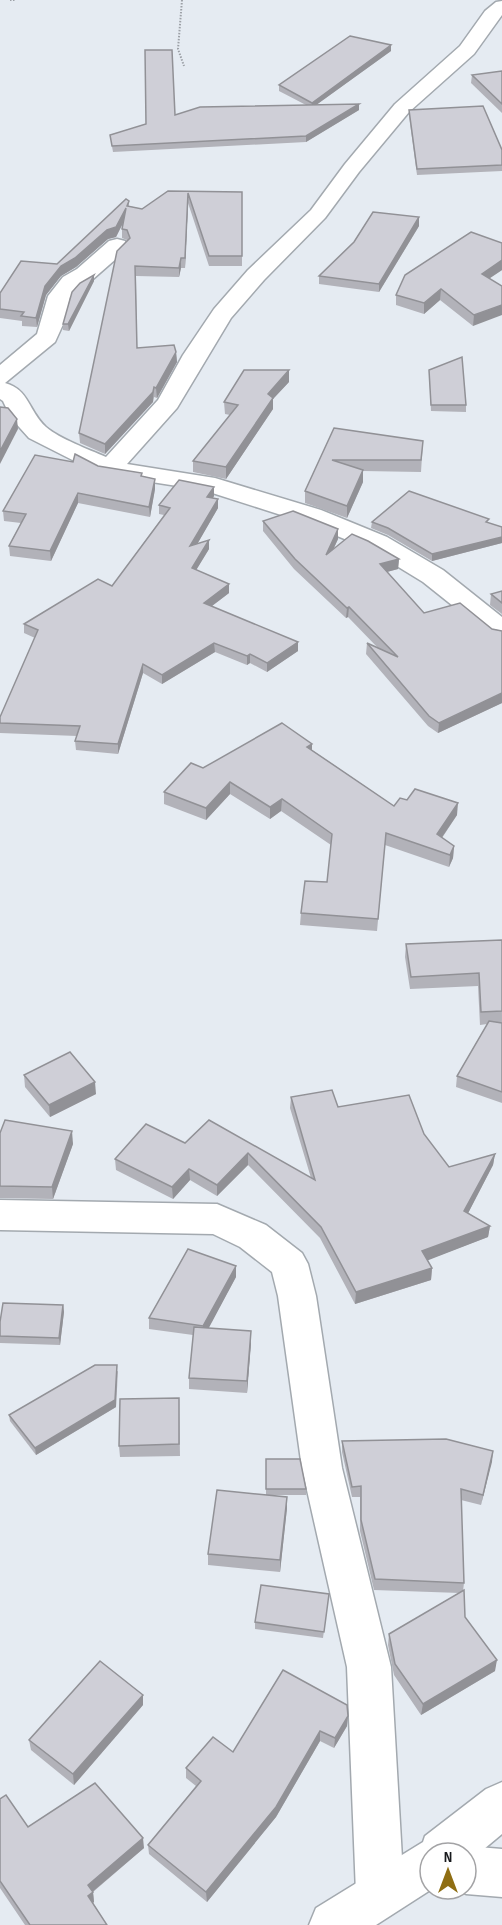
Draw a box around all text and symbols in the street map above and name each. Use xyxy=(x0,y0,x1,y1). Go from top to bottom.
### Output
north arrow xyxy=(418,1841,478,1901)
text: N xyxy=(444,1848,452,1867)

